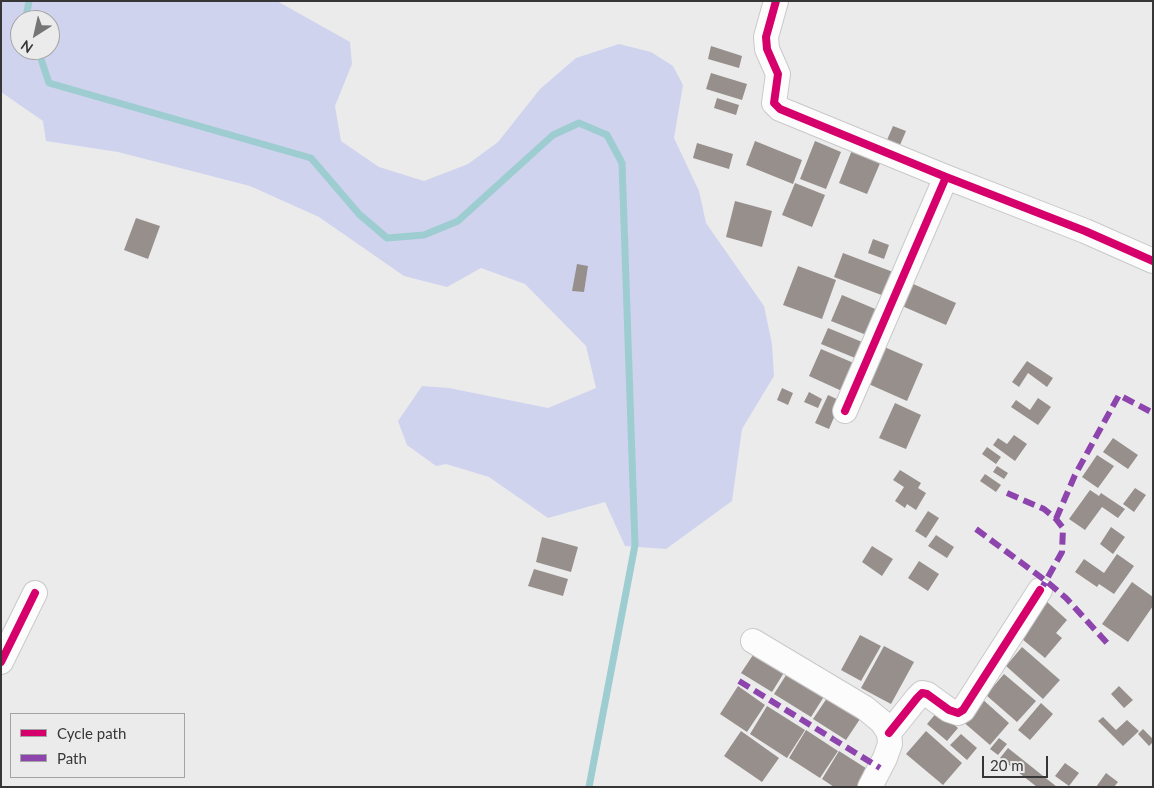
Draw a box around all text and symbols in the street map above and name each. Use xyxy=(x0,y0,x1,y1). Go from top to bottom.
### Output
north arrow xyxy=(10,10,60,60)
text: N xyxy=(17,37,36,57)
legend xyxy=(10,713,185,778)
text: Cycle path xyxy=(57,724,126,742)
scale bar xyxy=(984,746,1050,778)
text: Path xyxy=(57,749,87,767)
text: 20 m xyxy=(990,756,1024,774)

